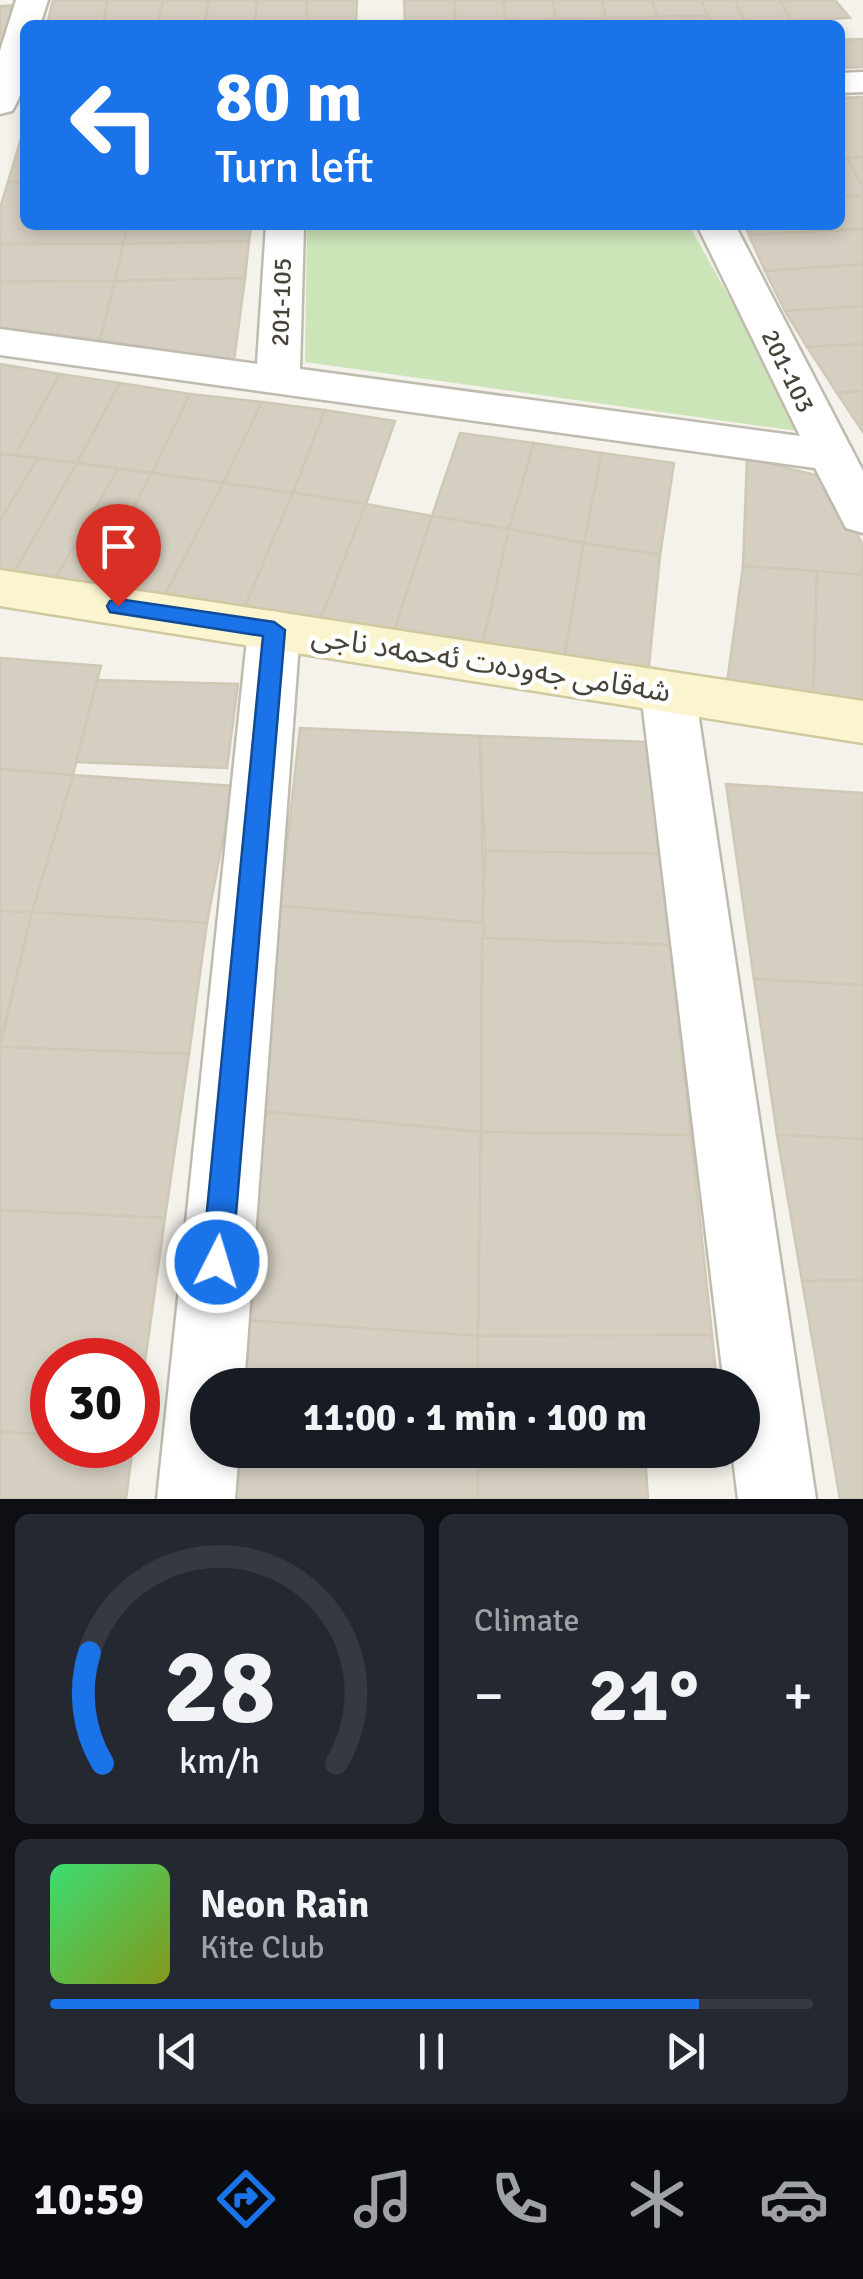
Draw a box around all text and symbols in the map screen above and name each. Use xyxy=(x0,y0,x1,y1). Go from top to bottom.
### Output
text: 80 m xyxy=(215,54,363,140)
icon: left xyxy=(50,60,180,190)
text: Turn left xyxy=(215,140,374,195)
street label: 201-105 xyxy=(264,257,298,347)
street label: 201-103 xyxy=(755,324,821,418)
pin xyxy=(76,504,161,607)
icon: arrive xyxy=(91,519,146,574)
street label: شەقامی جەودەت ئەحمەد ناجی xyxy=(309,617,673,711)
position arrow xyxy=(165,1210,269,1314)
speed limit sign: 30 xyxy=(30,1338,160,1468)
text: 11:00 · 1 min · 100 m xyxy=(303,1394,647,1441)
text: Climate xyxy=(474,1601,580,1640)
text: 28 xyxy=(163,1623,276,1751)
text: 21° xyxy=(588,1649,699,1742)
text: − xyxy=(474,1662,504,1730)
text: + xyxy=(783,1662,813,1730)
text: km/h xyxy=(179,1739,260,1783)
text: Neon Rain xyxy=(200,1881,369,1928)
text: Kite Club xyxy=(200,1928,324,1967)
icon: previous xyxy=(150,2024,205,2079)
icon: pause xyxy=(404,2024,459,2079)
icon: next xyxy=(658,2024,713,2079)
icon: directions xyxy=(211,2164,281,2234)
icon: music xyxy=(348,2164,418,2234)
icon: phone xyxy=(485,2164,555,2234)
icon: climate xyxy=(622,2164,692,2234)
icon: car xyxy=(759,2164,829,2234)
text: 10:59 xyxy=(34,2172,144,2227)

